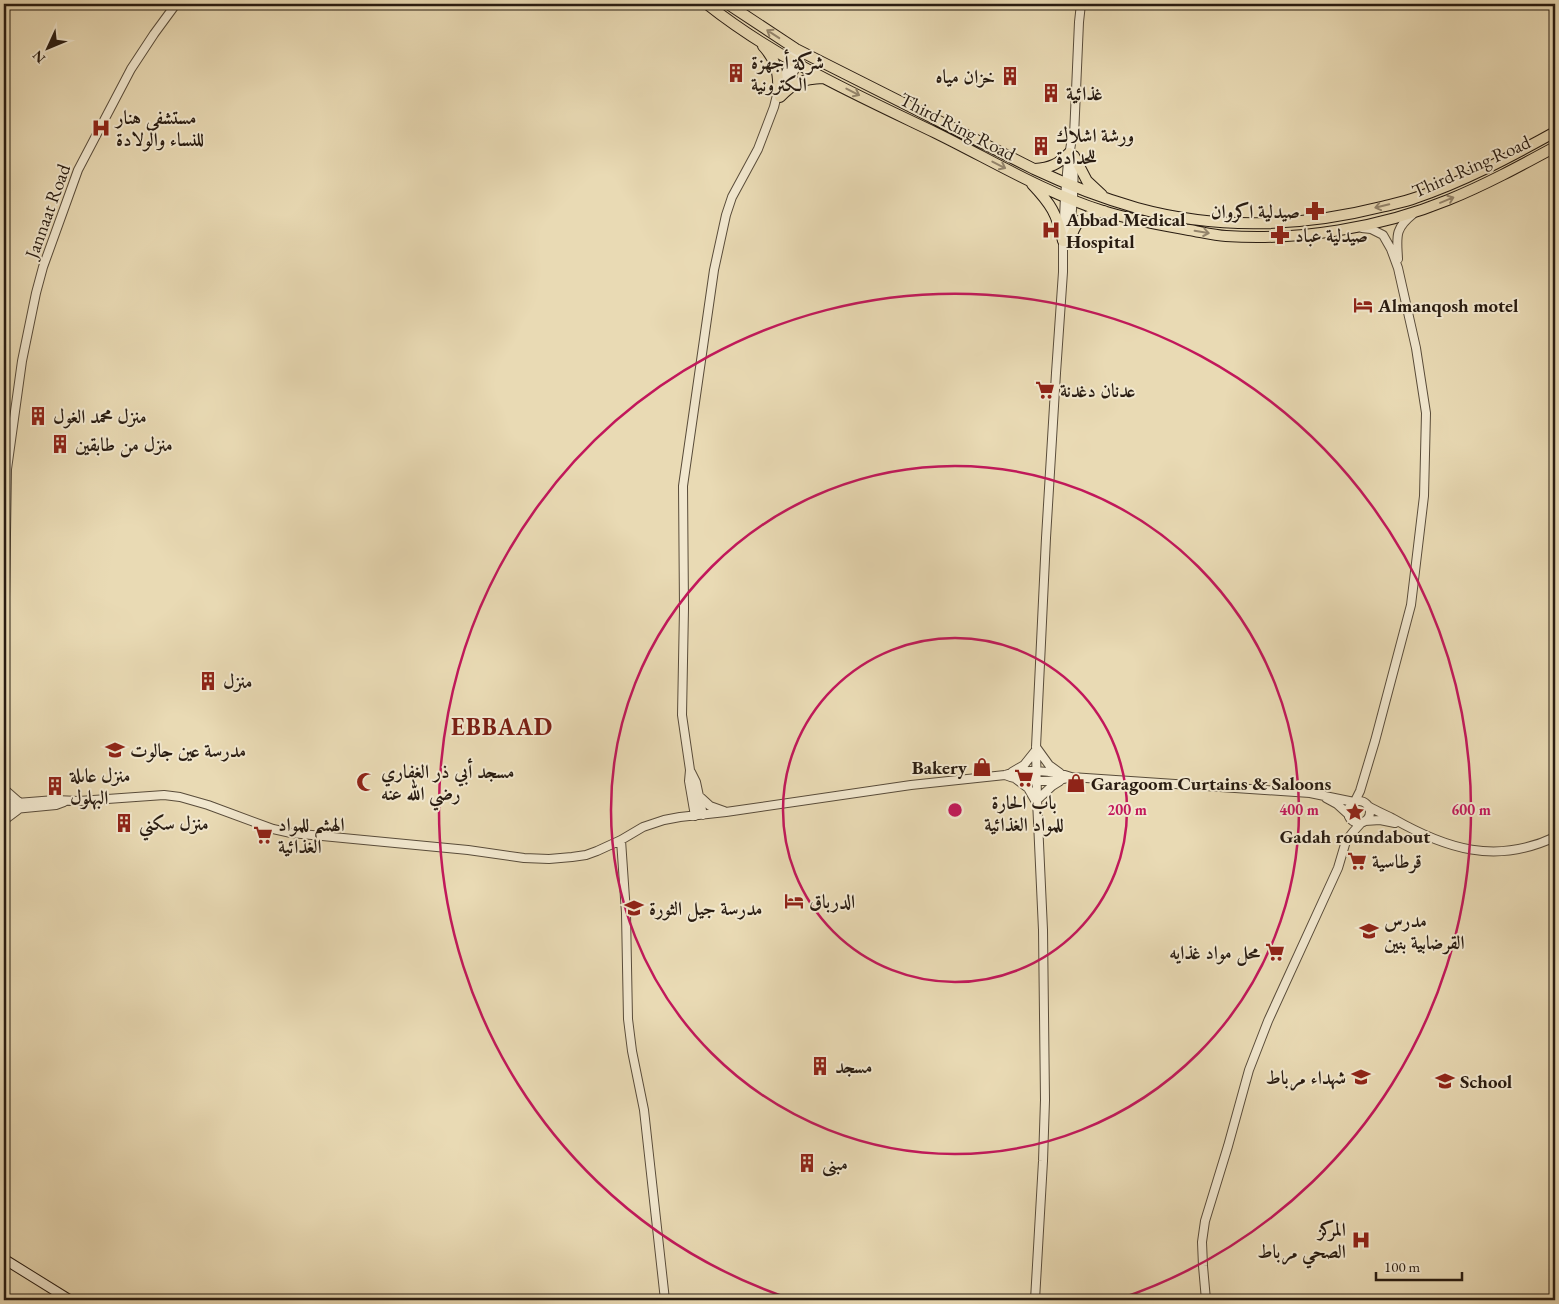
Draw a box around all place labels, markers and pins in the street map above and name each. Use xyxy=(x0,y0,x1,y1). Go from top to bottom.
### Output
place label: شركة أجهزة الكترونية xyxy=(751,49,824,97)
building icon: شركة أجهزة الكترونية xyxy=(725,62,747,84)
place label: خزان مياه xyxy=(935,64,995,89)
building icon: خزان مياه xyxy=(999,65,1021,87)
place label: غذائية xyxy=(1066,81,1103,106)
building icon: غذائية xyxy=(1040,82,1062,104)
place label: مستشفى هنار للنساء والولادة xyxy=(114,105,204,152)
hospital icon: مستشفى هنار للنساء والولادة xyxy=(90,117,112,139)
place label: ورشة اشلاك للحدادة xyxy=(1056,123,1134,170)
building icon: ورشة اشلاك للحدادة xyxy=(1030,135,1052,157)
place label: صيدلية اكروان xyxy=(1211,199,1300,224)
pharmacy icon: صيدلية اكروان xyxy=(1304,200,1326,222)
place label: Abbad Medical Hospital xyxy=(1065,207,1186,254)
hospital icon: Abbad Medical Hospital xyxy=(1040,219,1062,241)
place label: صيدلية عباد xyxy=(1295,223,1368,248)
pharmacy icon: صيدلية عباد xyxy=(1269,224,1291,246)
place label: Almanqosh motel xyxy=(1377,293,1519,318)
hotel icon: Almanqosh motel xyxy=(1352,294,1374,316)
place label: عدنان دغدنة xyxy=(1060,378,1135,403)
supermarket icon: عدنان دغدنة xyxy=(1034,379,1056,401)
place label: منزل محمد الغول xyxy=(53,404,147,429)
building icon: منزل محمد الغول xyxy=(27,405,49,427)
place label: منزل من طابقين xyxy=(75,432,173,458)
building icon: منزل من طابقين xyxy=(49,433,71,455)
place label: منزل xyxy=(223,669,252,694)
building icon: منزل xyxy=(197,670,219,692)
place label: مدرسة عين جالوت xyxy=(130,738,246,763)
school or university icon: مدرسة عين جالوت xyxy=(104,739,126,761)
place label: Bakery xyxy=(912,755,968,780)
shop icon: Bakery xyxy=(971,756,993,778)
place label: مسجد أبي ذر الغفاري رضي الله عنه xyxy=(381,758,514,811)
place label: منزل عاىلة البهلول xyxy=(69,763,130,810)
supermarket icon: باب الحارة للمواد الغذائية xyxy=(1013,767,1035,789)
mosque icon: مسجد أبي ذر الغفاري رضي الله عنه xyxy=(355,771,377,793)
place label: Garagoom Curtains & Saloons xyxy=(1091,771,1332,796)
shop icon: Garagoom Curtains & Saloons xyxy=(1065,772,1087,794)
building icon: منزل عاىلة البهلول xyxy=(44,775,66,797)
place label: باب الحارة للمواد الغذائية xyxy=(984,790,1064,837)
centre of rings xyxy=(946,801,964,819)
place icon: Gadah roundabout xyxy=(1344,801,1366,823)
place label: منزل سكني xyxy=(139,811,209,841)
building icon: منزل سكني xyxy=(113,812,135,834)
place label: الهشم للمواد الغذائية xyxy=(278,812,345,859)
supermarket icon: الهشم للمواد الغذائية xyxy=(252,824,274,846)
place label: Gadah roundabout xyxy=(1280,824,1430,849)
place label: قرطاسية xyxy=(1372,849,1422,874)
supermarket icon: قرطاسية xyxy=(1346,850,1368,872)
place label: الدرباق xyxy=(809,889,855,914)
hotel icon: الدرباق xyxy=(783,890,805,912)
place label: مدرسة جيل الثورة xyxy=(649,896,762,922)
school or university icon: مدرسة جيل الثورة xyxy=(623,897,645,919)
place label: مدرس القرضابية بنين xyxy=(1384,908,1465,955)
school or university icon: مدرس القرضابية بنين xyxy=(1358,920,1380,942)
place label: محل مواد غذايه xyxy=(1169,940,1260,966)
supermarket icon: محل مواد غذايه xyxy=(1264,941,1286,963)
place label: مسجد xyxy=(835,1054,872,1079)
building icon: مسجد xyxy=(809,1055,831,1077)
place label: شهداء مرباط xyxy=(1266,1065,1346,1091)
school or university icon: شهداء مرباط xyxy=(1350,1066,1372,1088)
place label: School xyxy=(1460,1069,1513,1094)
school or university icon: School xyxy=(1434,1070,1456,1092)
place label: مبنى xyxy=(822,1151,848,1177)
building icon: مبنى xyxy=(796,1152,818,1174)
place label: المركز الصحي مرباط xyxy=(1257,1217,1346,1269)
hospital icon: المركز الصحي مرباط xyxy=(1350,1229,1372,1251)

